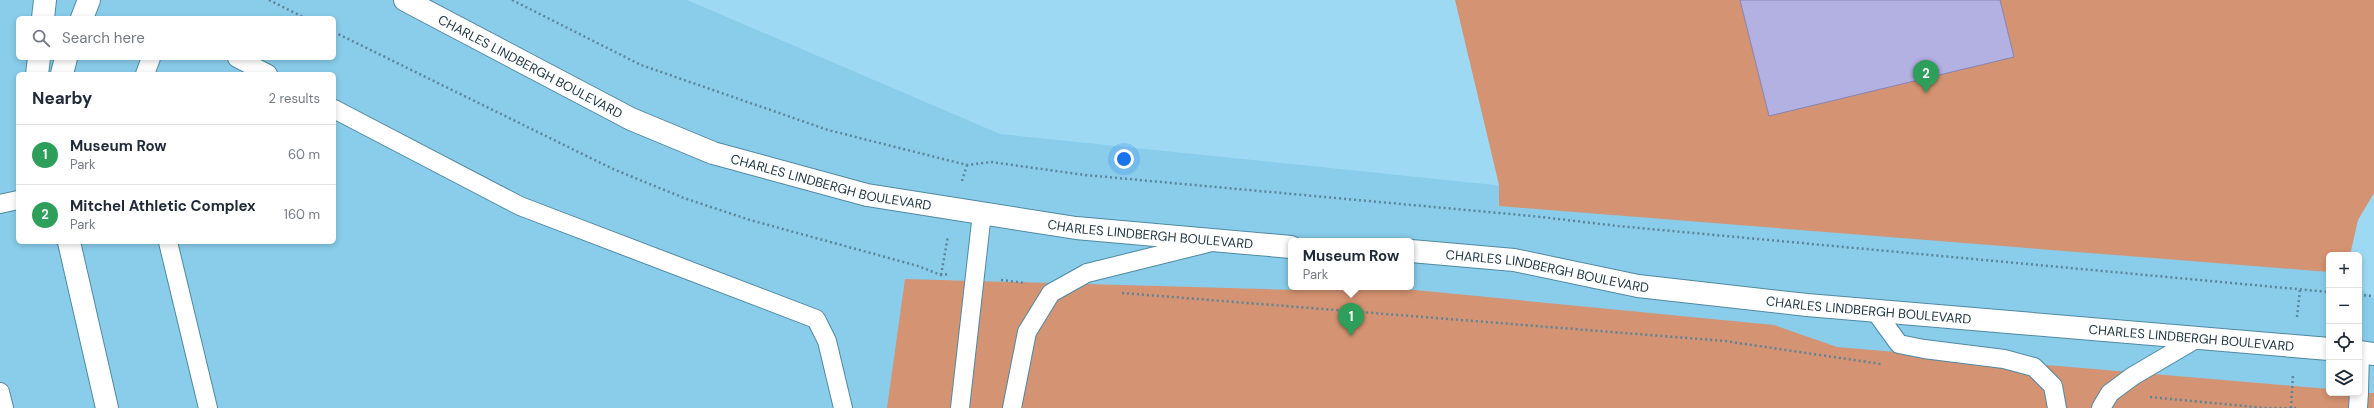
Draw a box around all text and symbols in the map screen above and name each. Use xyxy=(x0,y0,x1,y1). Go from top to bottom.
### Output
street label: CHARLES LINDBERGH BOULEVARD xyxy=(435,11,626,122)
search box xyxy=(16,16,336,60)
icon: search xyxy=(30,27,52,49)
text: Search here xyxy=(62,28,145,48)
pin: 2 xyxy=(1913,60,1939,93)
text: Nearby xyxy=(32,87,92,109)
text: 2 results xyxy=(269,90,320,107)
text: Museum Row xyxy=(70,136,167,156)
text: 1 xyxy=(43,146,47,163)
text: 60 m xyxy=(288,146,320,163)
your location xyxy=(1114,149,1134,169)
street label: CHARLES LINDBERGH BOULEVARD xyxy=(729,150,933,214)
text: Park xyxy=(70,156,96,173)
text: Mitchel Athletic Complex xyxy=(70,196,256,216)
text: 2 xyxy=(41,206,49,223)
text: 160 m xyxy=(284,206,320,223)
street label: CHARLES LINDBERGH BOULEVARD xyxy=(1047,215,1254,252)
text: Park xyxy=(70,216,96,233)
popup xyxy=(1288,238,1414,290)
text: Museum Row xyxy=(1303,246,1399,266)
street label: CHARLES LINDBERGH BOULEVARD xyxy=(1445,246,1650,296)
map controls xyxy=(2326,252,2362,396)
button: + xyxy=(2326,252,2362,288)
text: Park xyxy=(1303,266,1328,283)
button: − xyxy=(2326,288,2362,324)
street label: CHARLES LINDBERGH BOULEVARD xyxy=(1765,292,1972,327)
pin: 1 xyxy=(1338,303,1364,336)
street label: CHARLES LINDBERGH BOULEVARD xyxy=(2088,320,2295,355)
button: locate xyxy=(2326,324,2362,360)
button: layers xyxy=(2326,360,2362,396)

